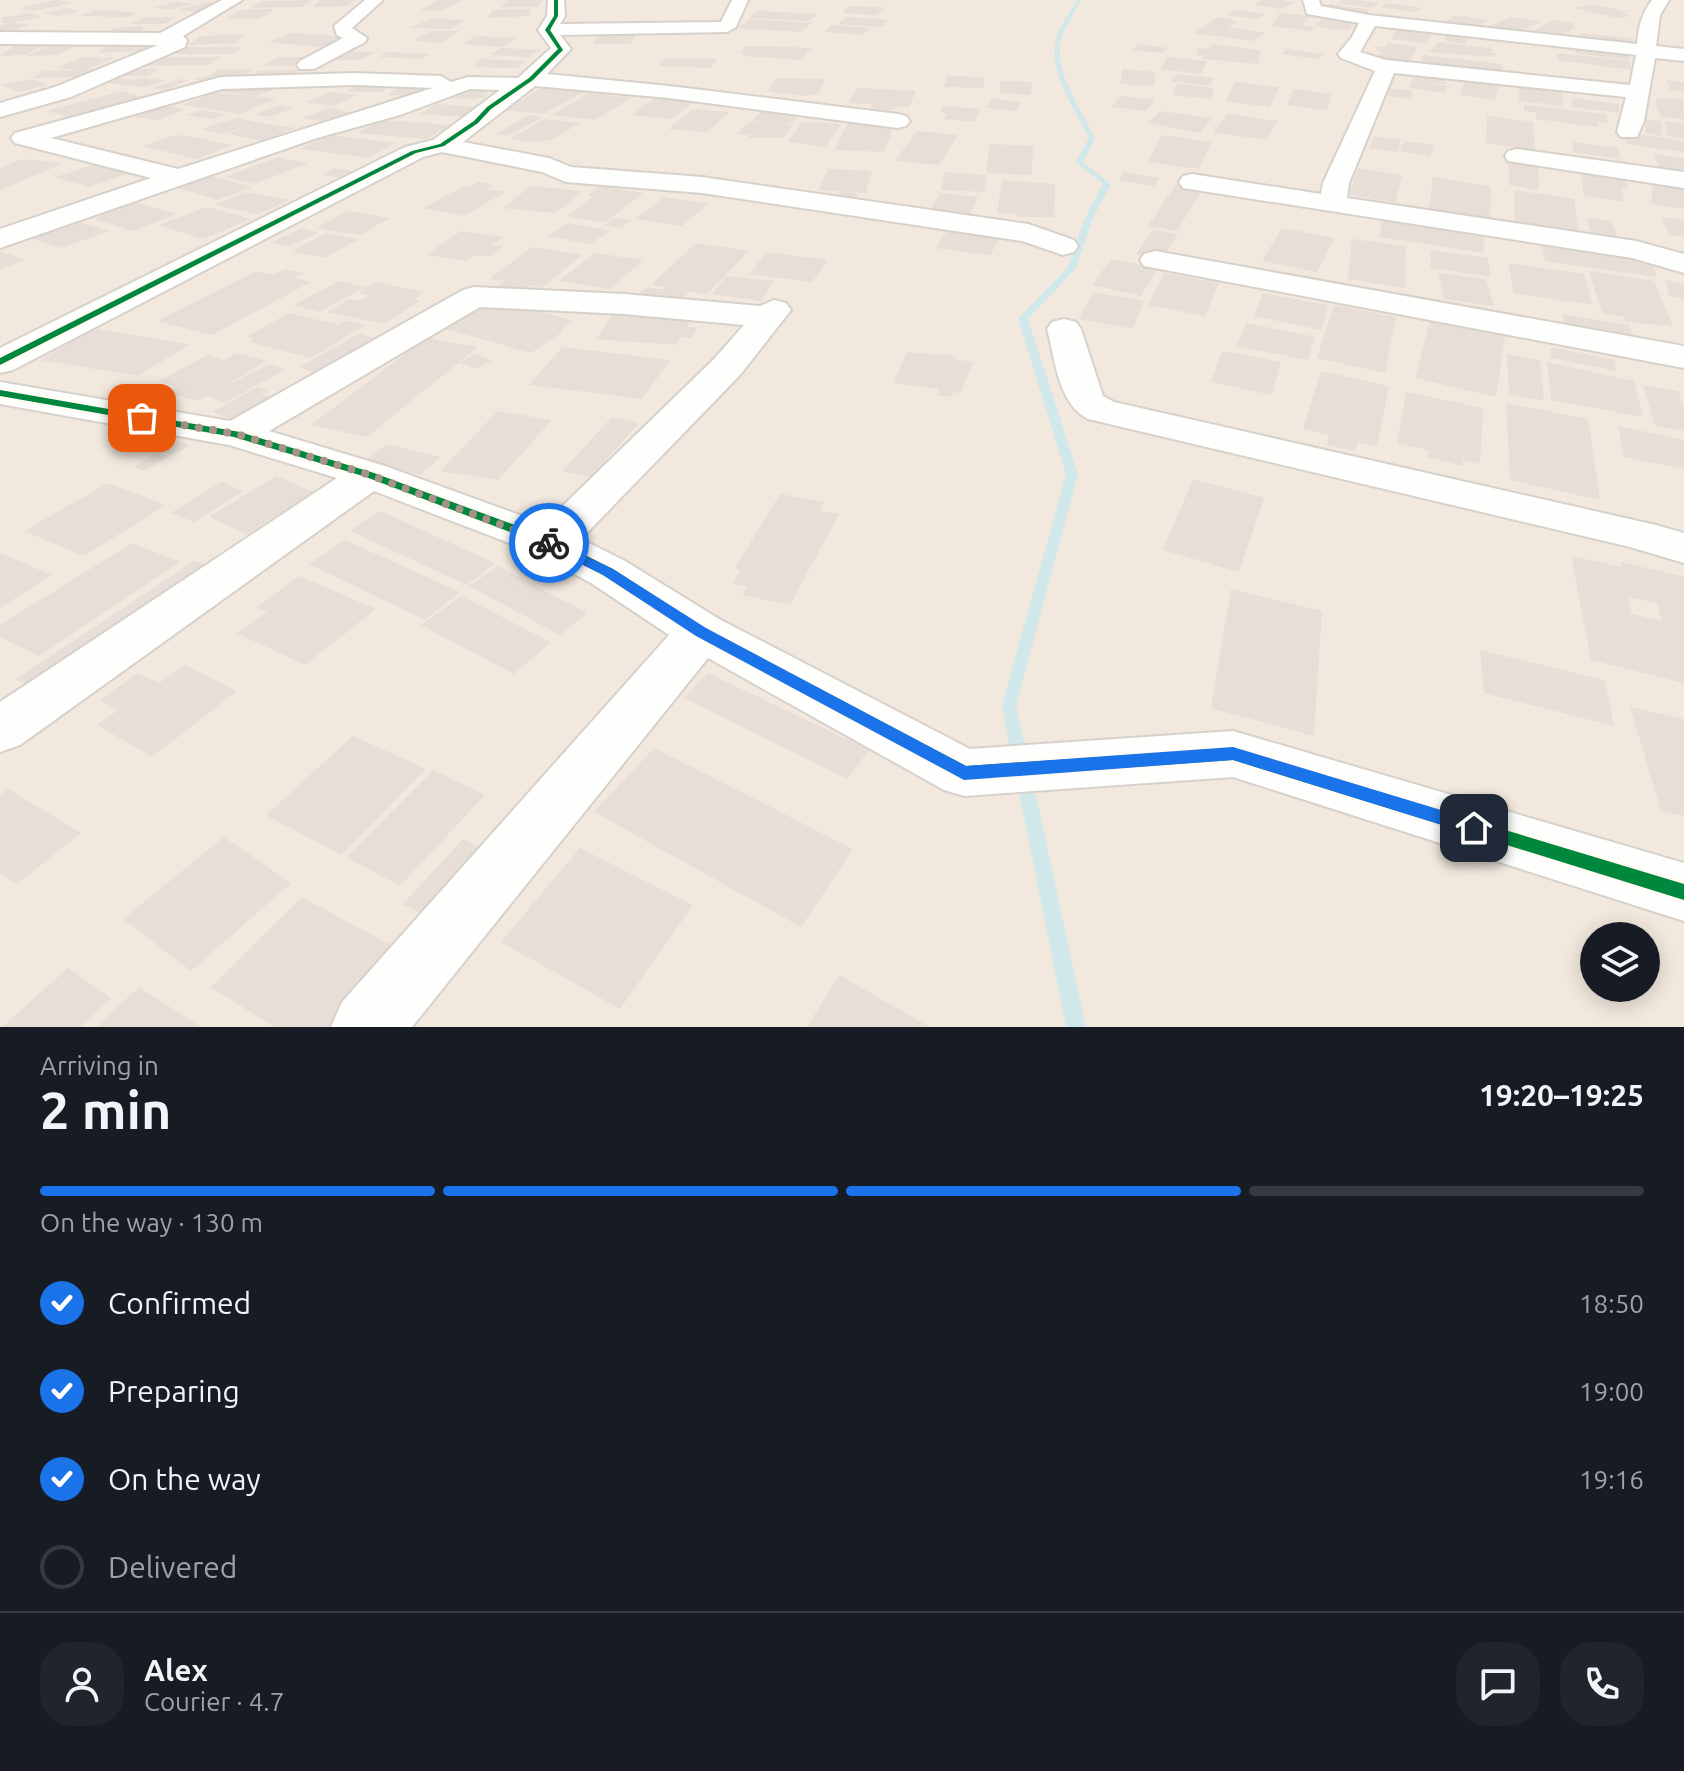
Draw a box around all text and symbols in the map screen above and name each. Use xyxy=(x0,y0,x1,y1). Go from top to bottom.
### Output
pin xyxy=(108,384,176,452)
icon: bag xyxy=(120,396,164,440)
courier xyxy=(509,503,589,583)
icon: bike xyxy=(527,521,571,565)
pin xyxy=(1440,794,1508,862)
icon: home xyxy=(1452,806,1496,850)
map controls xyxy=(1580,922,1660,1002)
button: layers xyxy=(1580,922,1660,1002)
text: Arriving in xyxy=(40,1051,159,1080)
text: 19:20–19:25 xyxy=(1479,1078,1644,1112)
text: 2 min xyxy=(40,1081,171,1139)
text: On the way · 130 m xyxy=(40,1208,263,1237)
icon: check xyxy=(40,1281,84,1325)
text: Confirmed xyxy=(108,1286,251,1320)
text: 18:50 xyxy=(1579,1289,1644,1318)
icon: check xyxy=(40,1369,84,1413)
text: Preparing xyxy=(108,1374,240,1408)
text: 19:00 xyxy=(1579,1377,1644,1406)
icon: check xyxy=(40,1457,84,1501)
text: On the way xyxy=(108,1462,261,1496)
text: 19:16 xyxy=(1579,1465,1644,1494)
text: Delivered xyxy=(108,1550,237,1584)
button: person xyxy=(40,1642,124,1726)
button: chat xyxy=(1456,1642,1540,1726)
button: phone xyxy=(1560,1642,1644,1726)
text: Alex xyxy=(144,1653,208,1687)
text: Courier · 4.7 xyxy=(144,1687,284,1716)

